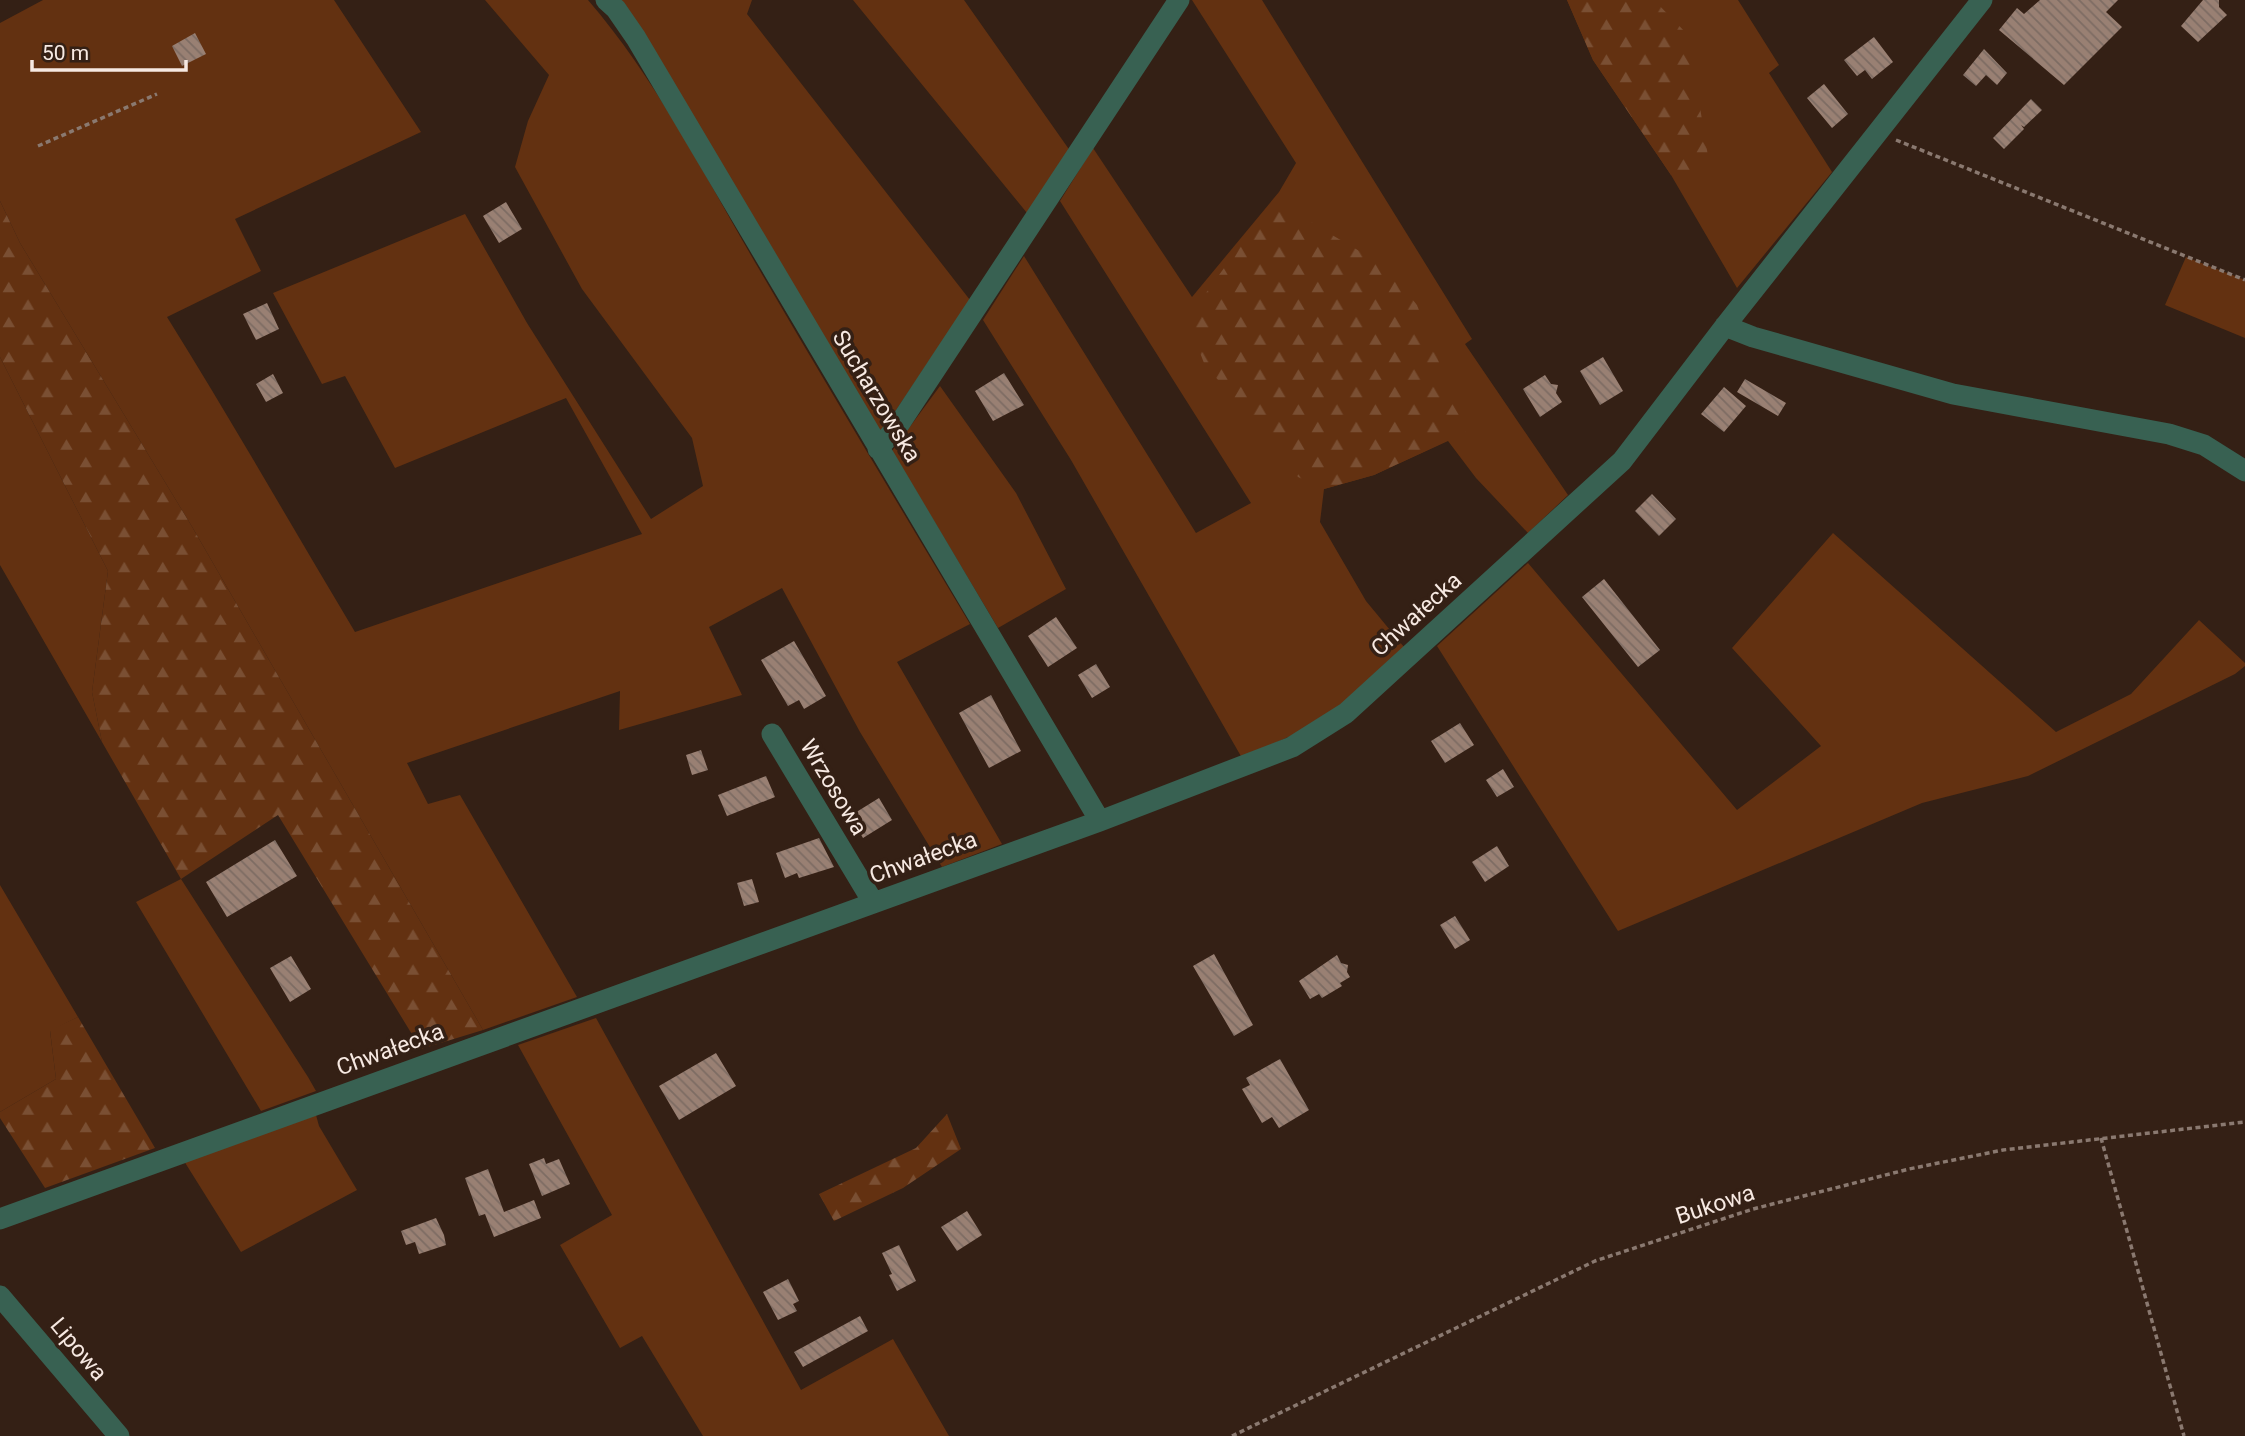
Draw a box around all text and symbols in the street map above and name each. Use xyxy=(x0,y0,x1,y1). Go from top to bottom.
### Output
scale bar xyxy=(32,28,186,72)
text: 50 m xyxy=(42,41,89,65)
street label: Sucharzowska xyxy=(827,325,927,467)
street label: Chwałecka xyxy=(1366,567,1467,662)
street label: Wrzosowa xyxy=(794,734,873,840)
street label: Chwałecka xyxy=(866,826,980,889)
street label: Chwałecka xyxy=(333,1018,447,1081)
street label: Bukowa xyxy=(1672,1179,1758,1230)
street label: Lipowa xyxy=(45,1312,113,1386)

